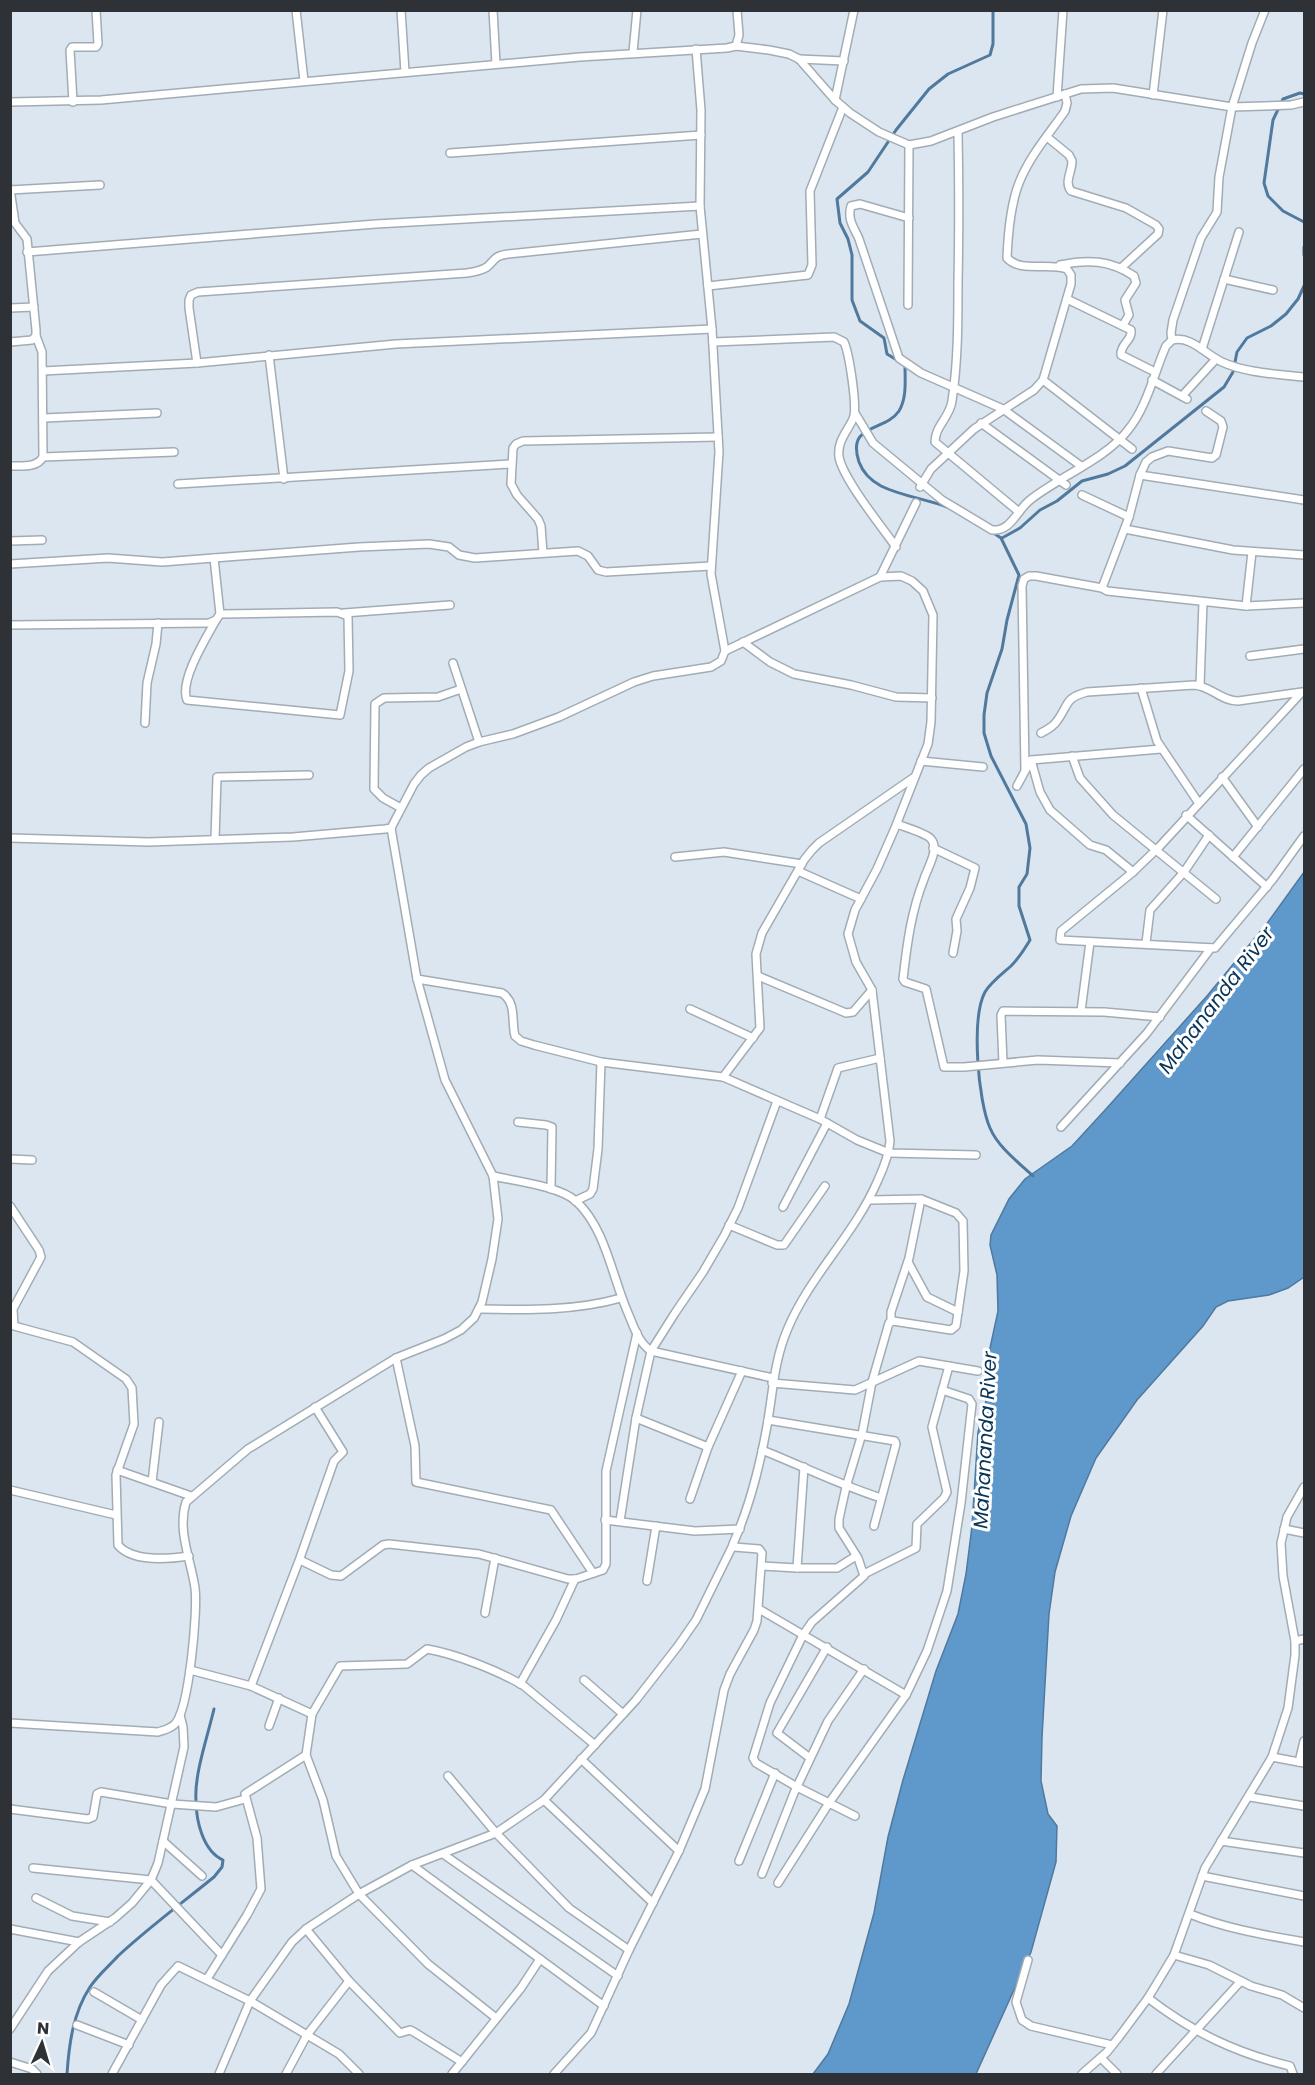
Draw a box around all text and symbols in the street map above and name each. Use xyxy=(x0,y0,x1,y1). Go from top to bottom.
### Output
water label: Mahananda River xyxy=(1151,920,1281,1079)
water label: Mahananda River xyxy=(966,1350,1004,1529)
north arrow xyxy=(12,2013,72,2073)
text: N xyxy=(36,2017,50,2040)

